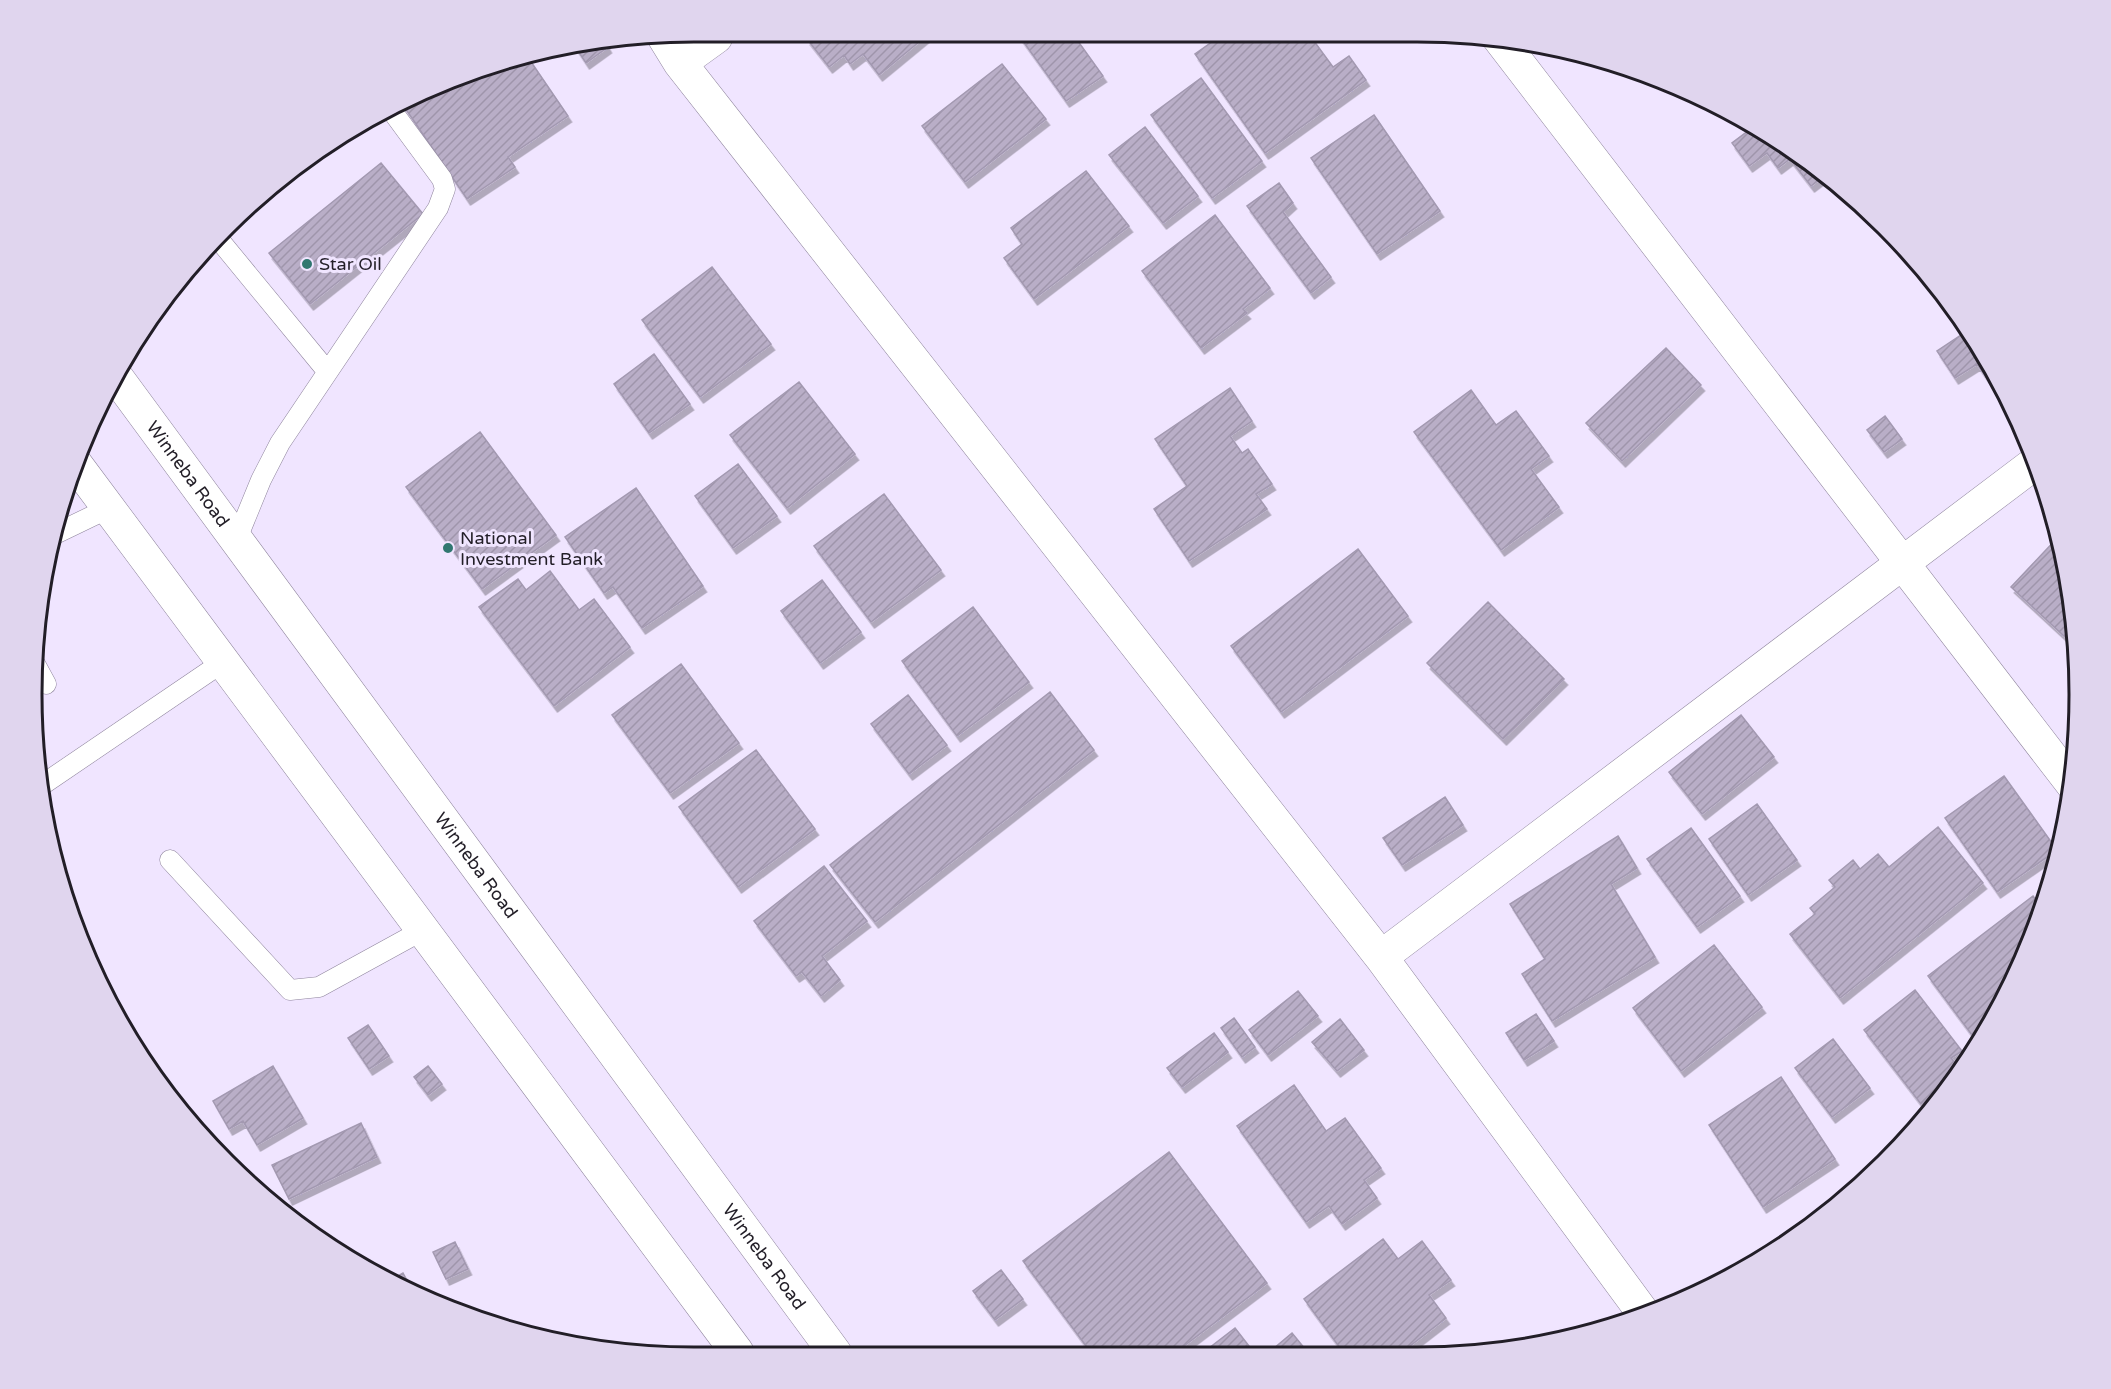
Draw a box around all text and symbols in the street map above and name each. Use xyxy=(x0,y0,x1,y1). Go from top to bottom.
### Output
place label: Star Oil xyxy=(319,253,382,275)
marker: Star Oil xyxy=(300,257,314,271)
street label: Winneba Road xyxy=(142,417,234,531)
place label: National Investment Bank xyxy=(460,527,603,570)
marker: National Investment Bank xyxy=(441,541,455,555)
street label: Winneba Road xyxy=(430,808,522,923)
street label: Winneba Road xyxy=(718,1200,810,1314)

